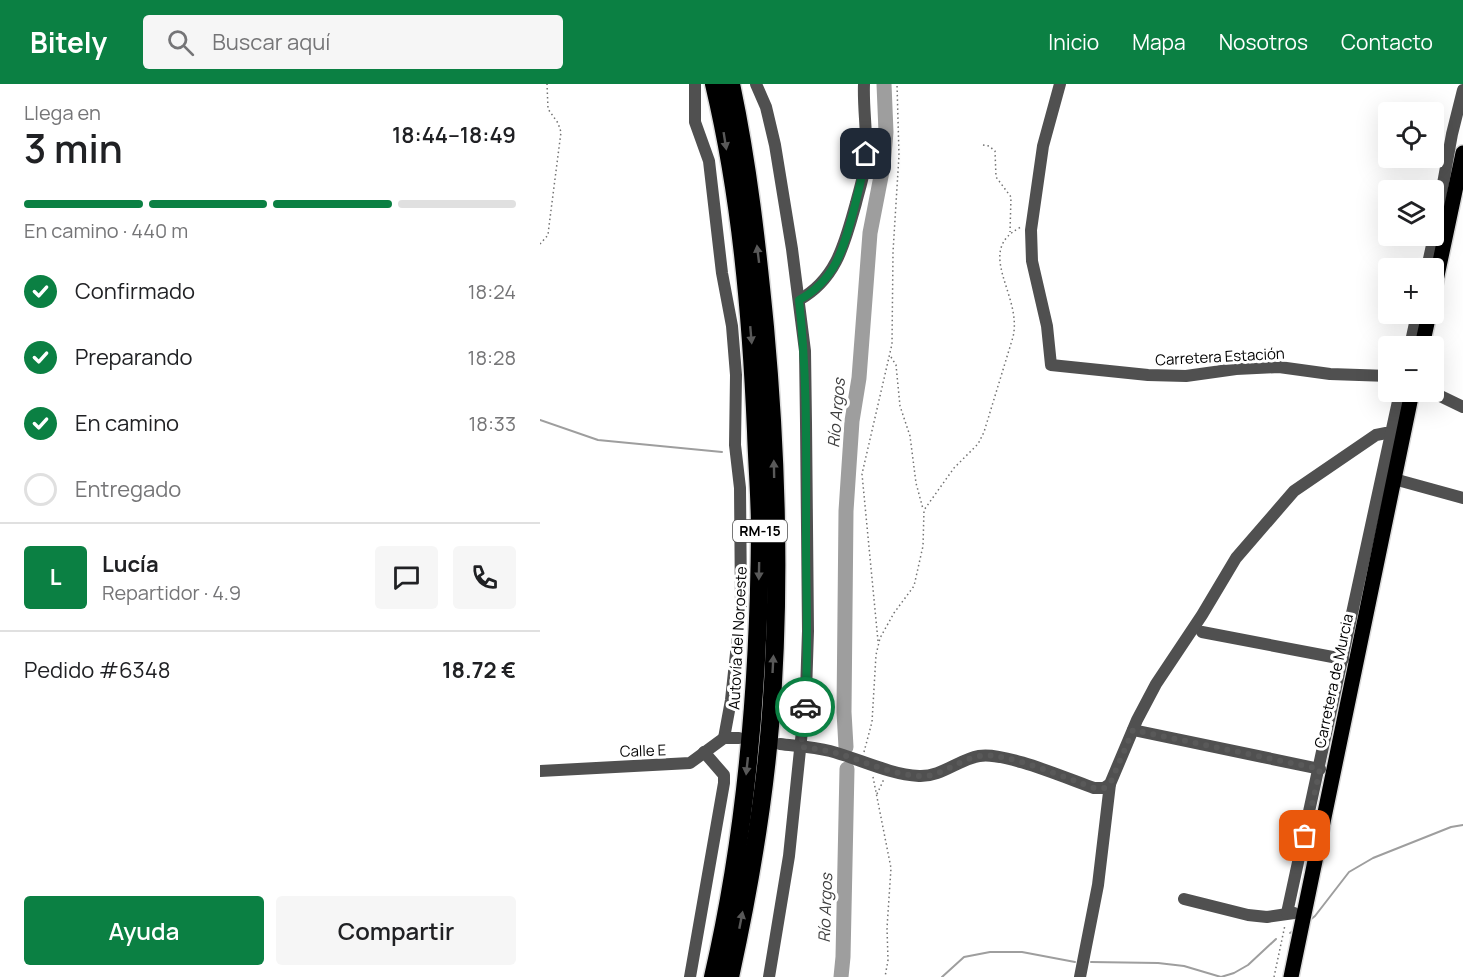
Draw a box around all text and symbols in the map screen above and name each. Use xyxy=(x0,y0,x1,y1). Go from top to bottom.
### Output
search box xyxy=(143,15,563,69)
text: Bitely xyxy=(30,23,107,61)
icon: search xyxy=(164,26,197,59)
text: Buscar aquí xyxy=(212,27,331,57)
text: Inicio xyxy=(1048,28,1099,56)
text: Mapa xyxy=(1132,28,1186,56)
text: Nosotros xyxy=(1219,28,1308,56)
text: Contacto xyxy=(1341,28,1433,56)
text: Llega en xyxy=(24,99,101,126)
map controls xyxy=(1378,102,1444,402)
button: locate xyxy=(1378,102,1444,168)
text: 18:44–18:49 xyxy=(392,120,516,150)
text: 3 min xyxy=(24,121,123,175)
pin xyxy=(840,128,891,179)
one-way arrow xyxy=(721,132,730,151)
icon: home xyxy=(849,137,882,170)
button: layers xyxy=(1378,180,1444,246)
text: En camino · 440 m xyxy=(24,217,188,244)
one-way arrow xyxy=(753,244,762,263)
button: + xyxy=(1378,258,1444,324)
icon: check xyxy=(24,275,57,308)
text: Confirmado xyxy=(75,276,195,306)
text: 18:24 xyxy=(468,278,516,305)
one-way arrow xyxy=(746,325,756,344)
button: − xyxy=(1378,336,1444,402)
icon: check xyxy=(24,341,57,374)
text: Preparando xyxy=(75,342,193,372)
street label: Carretera Estación xyxy=(1155,343,1285,370)
text: 18:28 xyxy=(468,344,516,371)
water label: Río Argos xyxy=(822,376,850,448)
icon: check xyxy=(24,407,57,440)
text: En camino xyxy=(75,408,179,438)
text: 18:33 xyxy=(468,410,516,437)
one-way arrow xyxy=(769,459,779,478)
text: Entregado xyxy=(75,474,181,504)
road number: RM-15 xyxy=(733,520,787,542)
button: chat xyxy=(375,546,438,609)
button: phone xyxy=(453,546,516,609)
text: Lucía xyxy=(102,549,159,579)
text: L xyxy=(50,562,61,592)
one-way arrow xyxy=(754,562,764,581)
street label: Autovía del Noroeste xyxy=(723,565,752,710)
text: Repartidor · 4.9 xyxy=(102,579,241,606)
street label: Carretera de Murcia xyxy=(1309,612,1358,750)
one-way arrow xyxy=(768,654,777,673)
text: Pedido #6348 xyxy=(24,655,171,685)
text: 18.72 € xyxy=(442,655,516,685)
courier xyxy=(775,677,835,737)
icon: car xyxy=(789,691,822,724)
street label: Calle E xyxy=(619,739,667,762)
one-way arrow xyxy=(742,756,752,775)
pin xyxy=(1279,810,1330,861)
icon: bag xyxy=(1288,819,1321,852)
water label: Río Argos xyxy=(813,871,837,943)
button: Ayuda xyxy=(24,896,264,965)
button: Compartir xyxy=(276,896,516,965)
one-way arrow xyxy=(737,910,746,929)

